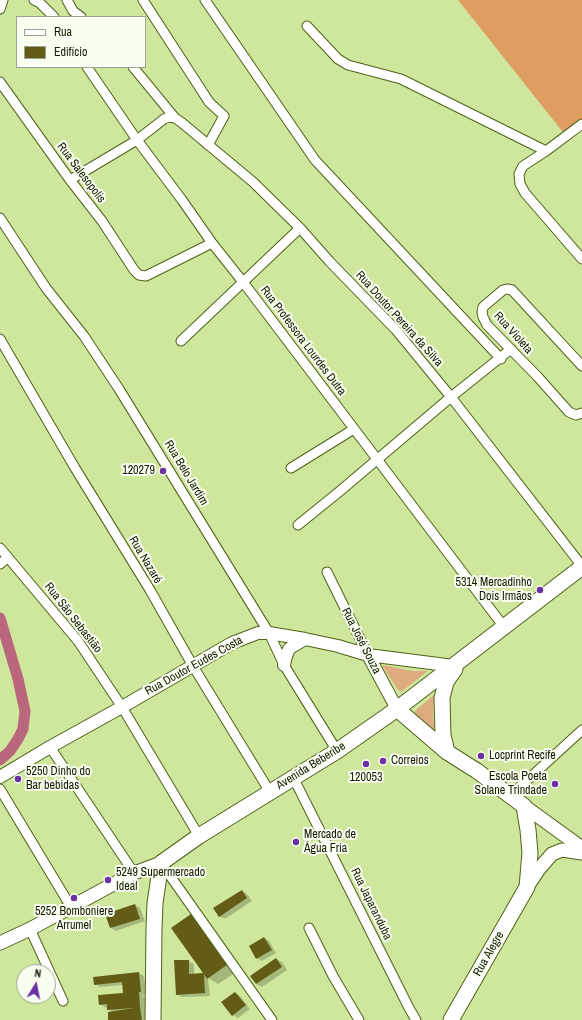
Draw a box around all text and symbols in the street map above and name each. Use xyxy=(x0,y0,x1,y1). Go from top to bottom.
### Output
legend xyxy=(16,16,146,68)
text: Rua xyxy=(54,24,72,40)
text: Edifício xyxy=(54,44,87,60)
street label: Rua Salesopolis xyxy=(54,140,108,206)
street label: Rua Doutor Pereira da Silva xyxy=(352,268,446,370)
street label: Rua Professora Lourdes Dutra xyxy=(257,283,349,399)
street label: Rua Violeta xyxy=(491,309,535,357)
street label: Rua Belo Jardim xyxy=(161,438,211,508)
place label: 120279 xyxy=(122,464,155,478)
marker: 120279 xyxy=(158,466,168,476)
street label: Rua Nazaré xyxy=(125,534,165,586)
place label: 5314 Mercadinho Dois Irmãos xyxy=(455,576,532,604)
street label: Rua São Sebastião xyxy=(41,580,105,656)
marker: 5314 Mercadinho Dois Irmãos xyxy=(535,585,545,595)
street label: Rua José Souza xyxy=(338,606,384,676)
street label: Rua Doutor Eudes Costa xyxy=(143,633,245,699)
street label: Avenida Beberibe xyxy=(274,739,348,793)
place label: Locprint Recife xyxy=(489,749,556,763)
marker: Locprint Recife xyxy=(476,751,486,761)
place label: Correios xyxy=(391,754,429,768)
marker: Correios xyxy=(378,756,388,766)
marker: 120053 xyxy=(361,759,371,769)
place label: 5250 Dinho do Bar bebidas xyxy=(26,765,91,793)
place label: Escola Poeta Solane Trindade xyxy=(475,770,547,798)
place label: 120053 xyxy=(350,771,382,785)
marker: 5250 Dinho do Bar bebidas xyxy=(13,774,23,784)
marker: Escola Poeta Solane Trindade xyxy=(550,779,560,789)
place label: Mercado de Água Fria xyxy=(304,828,356,856)
marker: Mercado de Água Fria xyxy=(291,837,301,847)
place label: 5249 Supermercado Ideal xyxy=(116,866,205,894)
street label: Rua Japaranduba xyxy=(347,866,395,942)
marker: 5249 Supermercado Ideal xyxy=(103,875,113,885)
marker: 5252 Bomboniere Arrumel xyxy=(69,893,79,903)
place label: 5252 Bomboniere Arrumel xyxy=(35,905,113,933)
street label: Rua Alegre xyxy=(470,929,508,979)
north arrow xyxy=(16,964,56,1004)
text: N xyxy=(33,966,42,981)

